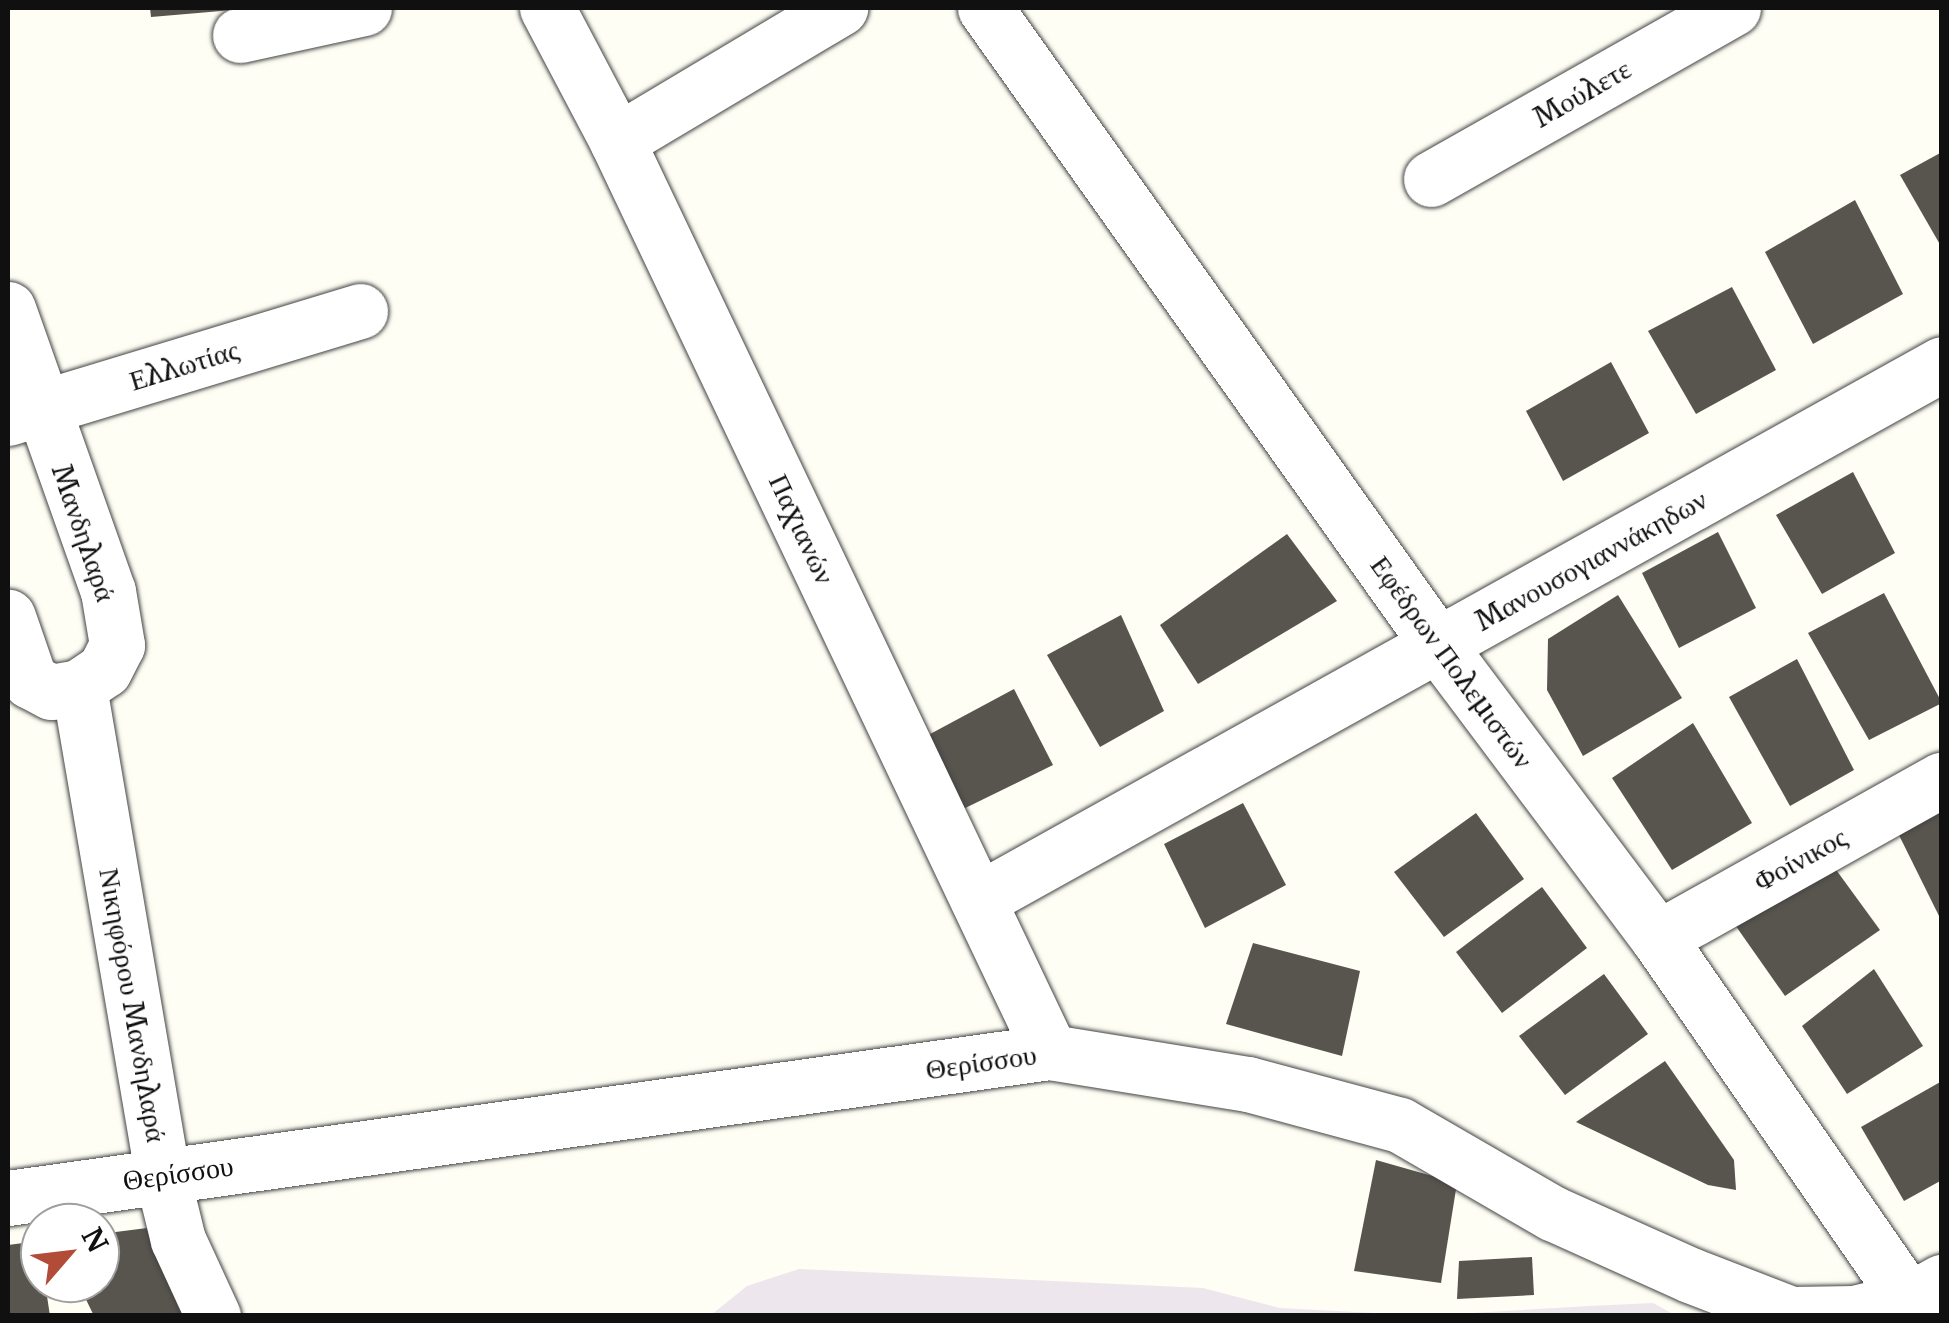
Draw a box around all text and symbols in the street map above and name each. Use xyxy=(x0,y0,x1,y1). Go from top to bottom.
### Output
street label: Μούλετε xyxy=(1527,52,1637,134)
street label: Ελλωτίας xyxy=(125,332,243,398)
street label: Μανδηλαρά xyxy=(45,460,123,606)
street label: Παχιανών xyxy=(762,469,842,589)
street label: Μανουσογιαννάκηδων xyxy=(1469,482,1713,638)
street label: Εφέδρων Πολεμιστών xyxy=(1364,549,1540,775)
street label: Φοίνικος xyxy=(1748,820,1852,898)
street label: Νικηφόρου Μανδηλαρά xyxy=(92,865,174,1145)
street label: Θερίσσου xyxy=(923,1038,1039,1086)
street label: Θερίσσου xyxy=(120,1149,236,1197)
north arrow xyxy=(20,1203,120,1303)
text: N xyxy=(74,1222,116,1258)

